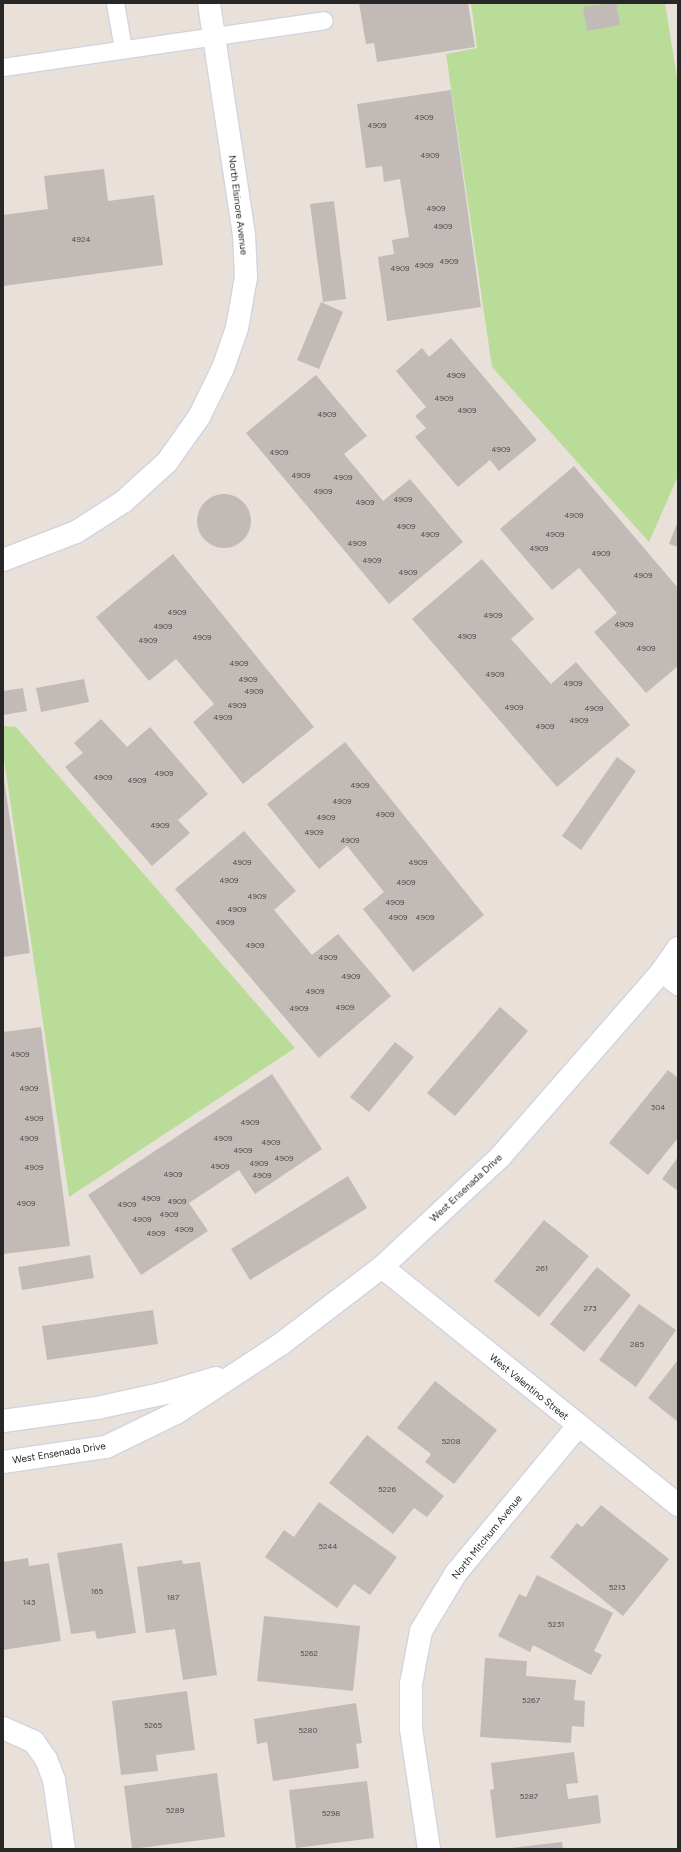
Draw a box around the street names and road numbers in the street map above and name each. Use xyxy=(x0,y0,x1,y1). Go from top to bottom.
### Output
street label: North Elsinore Avenue xyxy=(226,154,250,256)
street label: West Ensenada Drive xyxy=(427,1151,505,1225)
street label: West Valentino Street xyxy=(487,1351,571,1423)
street label: West Ensenada Drive xyxy=(11,1440,107,1466)
street label: North Mitchum Avenue xyxy=(449,1493,525,1581)

